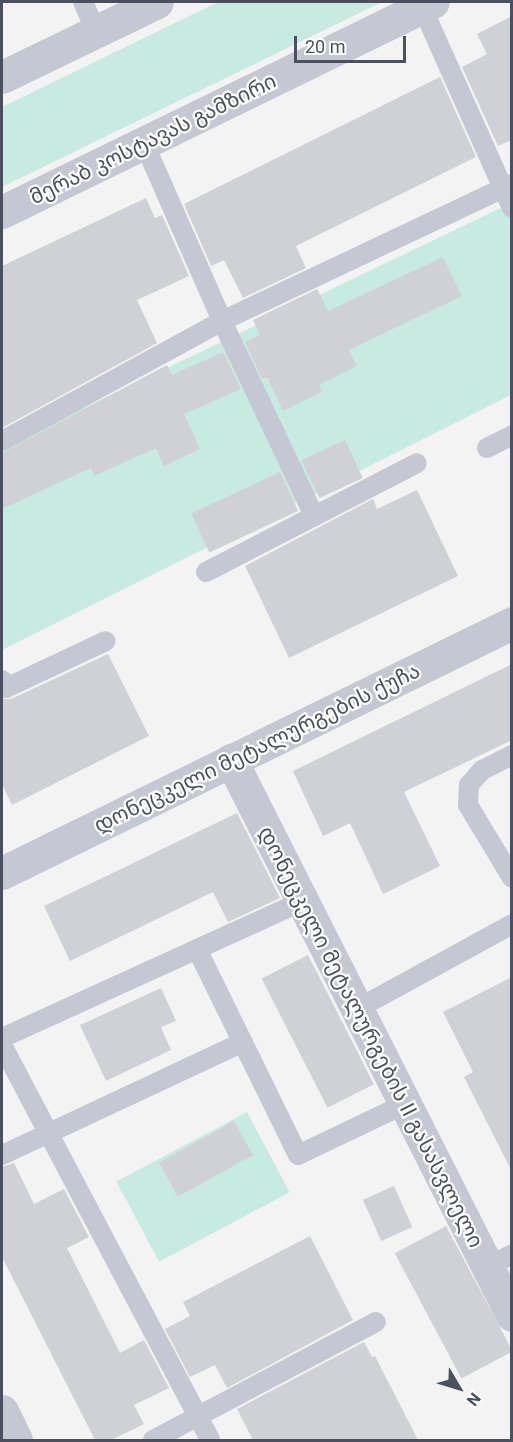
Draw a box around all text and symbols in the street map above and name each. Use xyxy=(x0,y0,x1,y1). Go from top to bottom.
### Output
scale bar xyxy=(297,24,410,62)
text: 20 m xyxy=(305,36,345,57)
street label: მერაბ კოსტავას გამზირი xyxy=(26,68,280,210)
street label: დონეცკელი მეტალურგების ქუჩა xyxy=(90,658,424,838)
street label: დონეცკელი მეტალურგების II გასასვლელი xyxy=(253,822,489,1252)
north arrow xyxy=(429,1358,489,1418)
text: N xyxy=(463,1389,485,1410)

